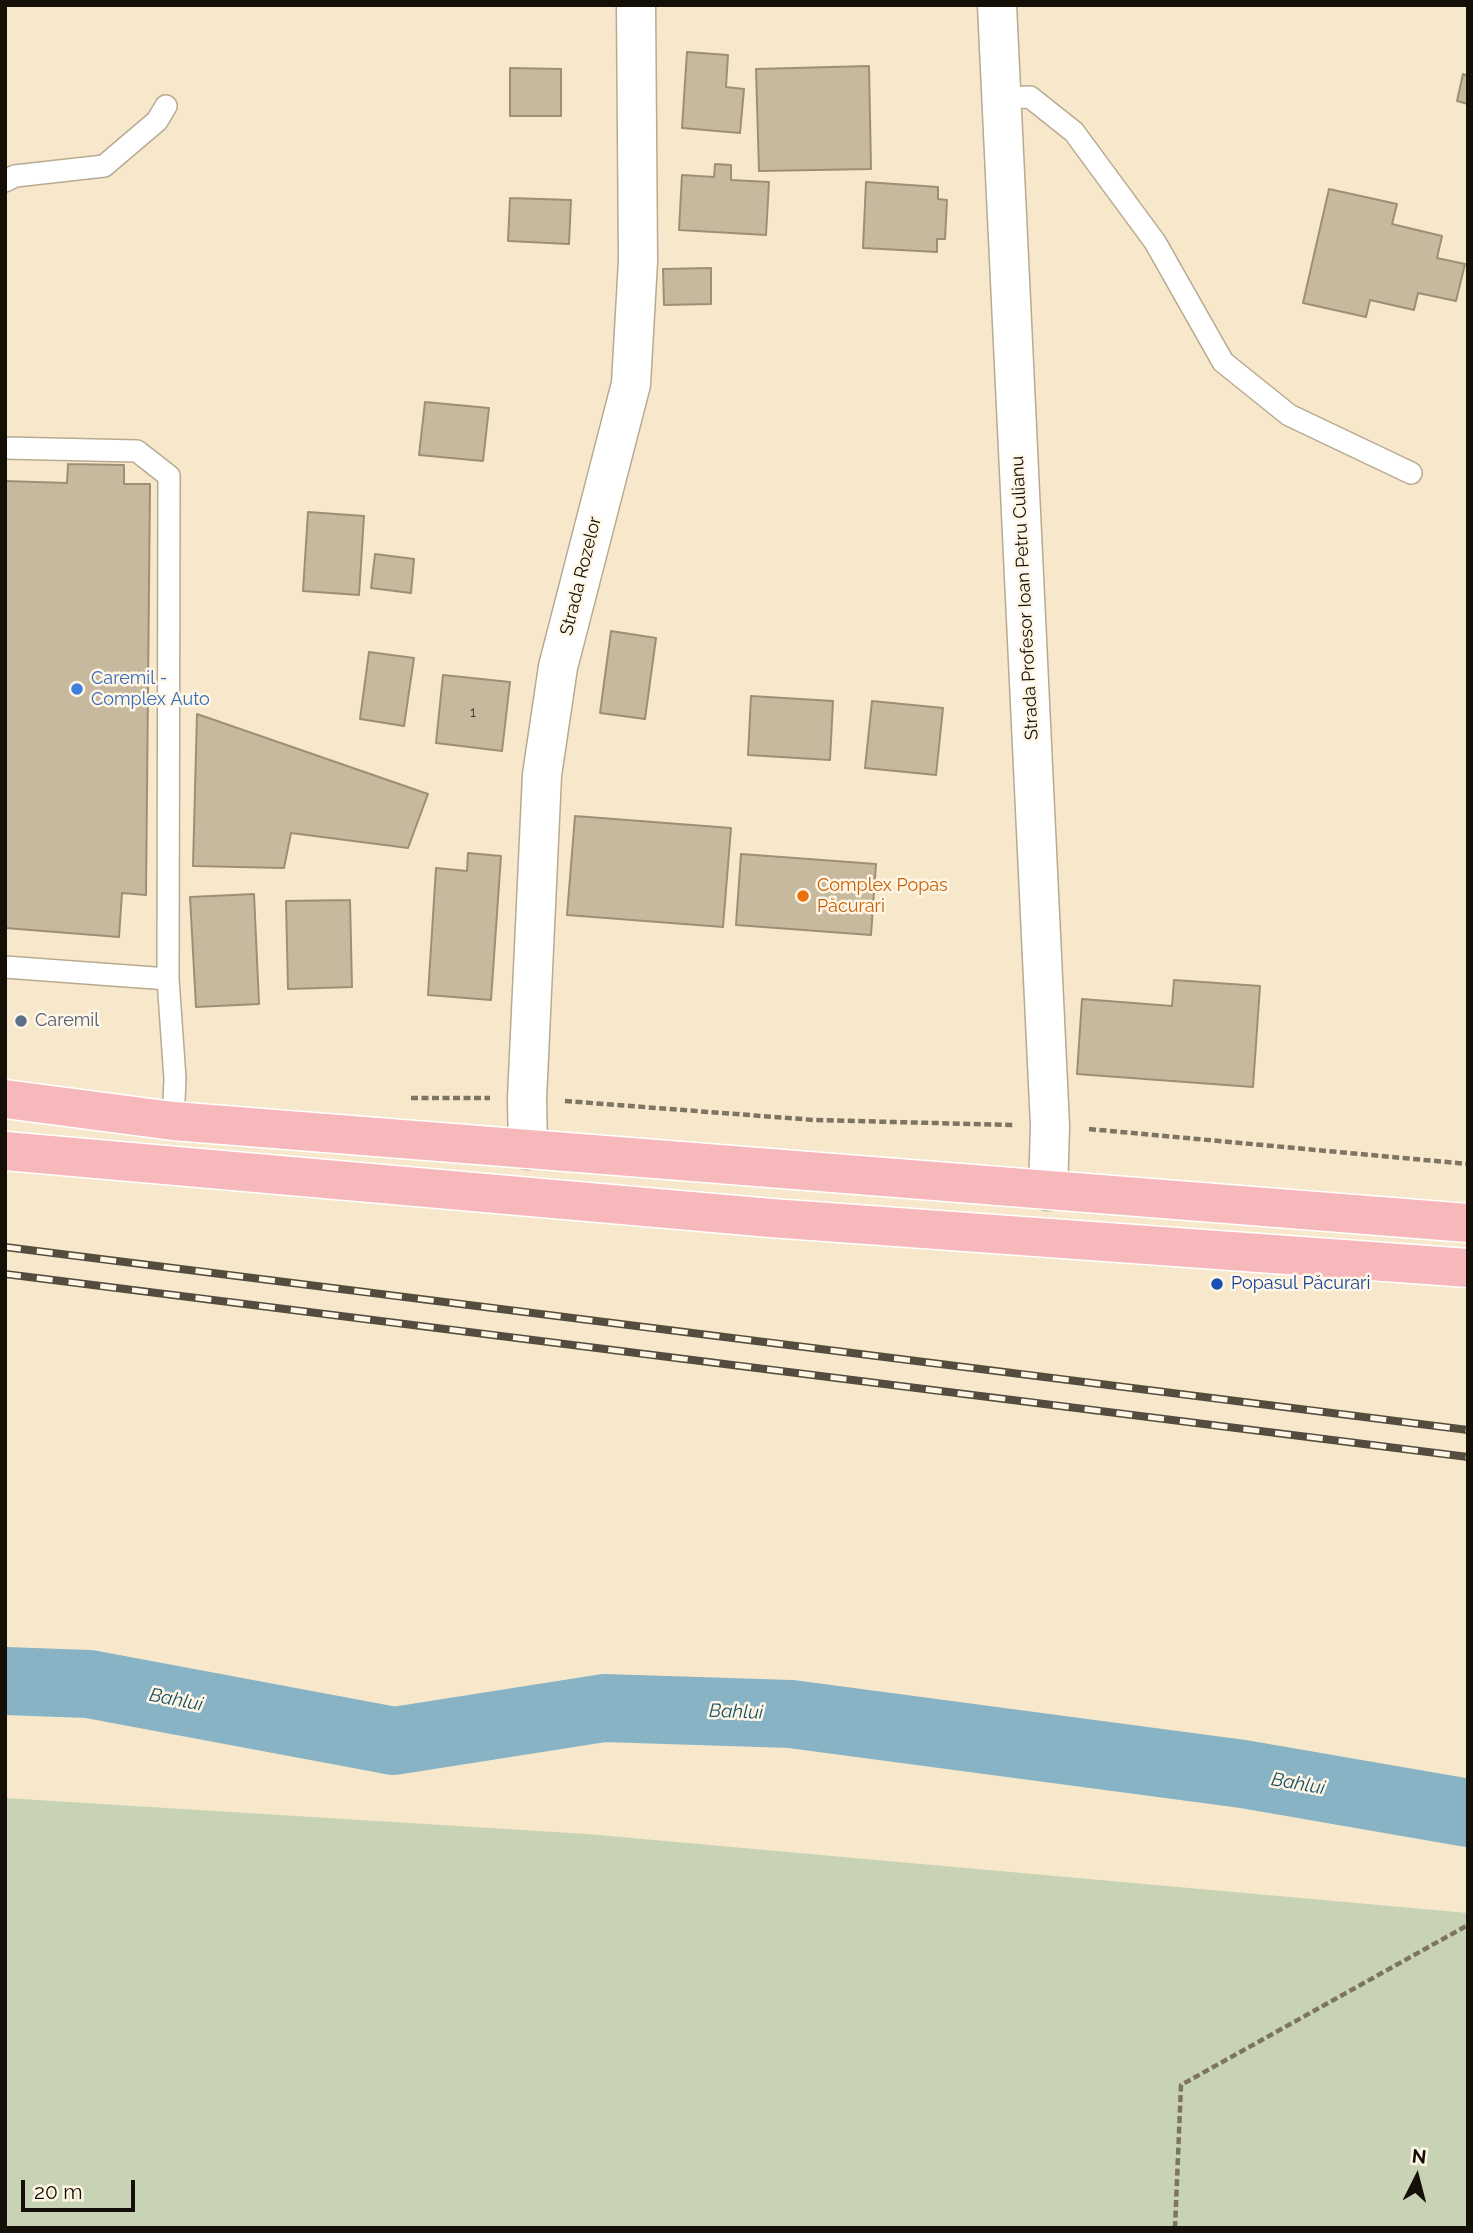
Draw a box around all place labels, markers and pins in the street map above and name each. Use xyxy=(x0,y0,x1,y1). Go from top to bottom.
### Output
place label: Caremil - Complex Auto xyxy=(91,668,210,710)
marker: Caremil - Complex Auto xyxy=(69,681,85,697)
place label: Complex Popas Păcurari xyxy=(817,875,948,917)
marker: Complex Popas Păcurari xyxy=(795,888,811,904)
place label: Caremil xyxy=(35,1010,99,1032)
marker: Caremil xyxy=(13,1013,29,1029)
place label: Popasul Păcurari xyxy=(1231,1273,1370,1295)
marker: Popasul Păcurari xyxy=(1209,1276,1225,1292)

